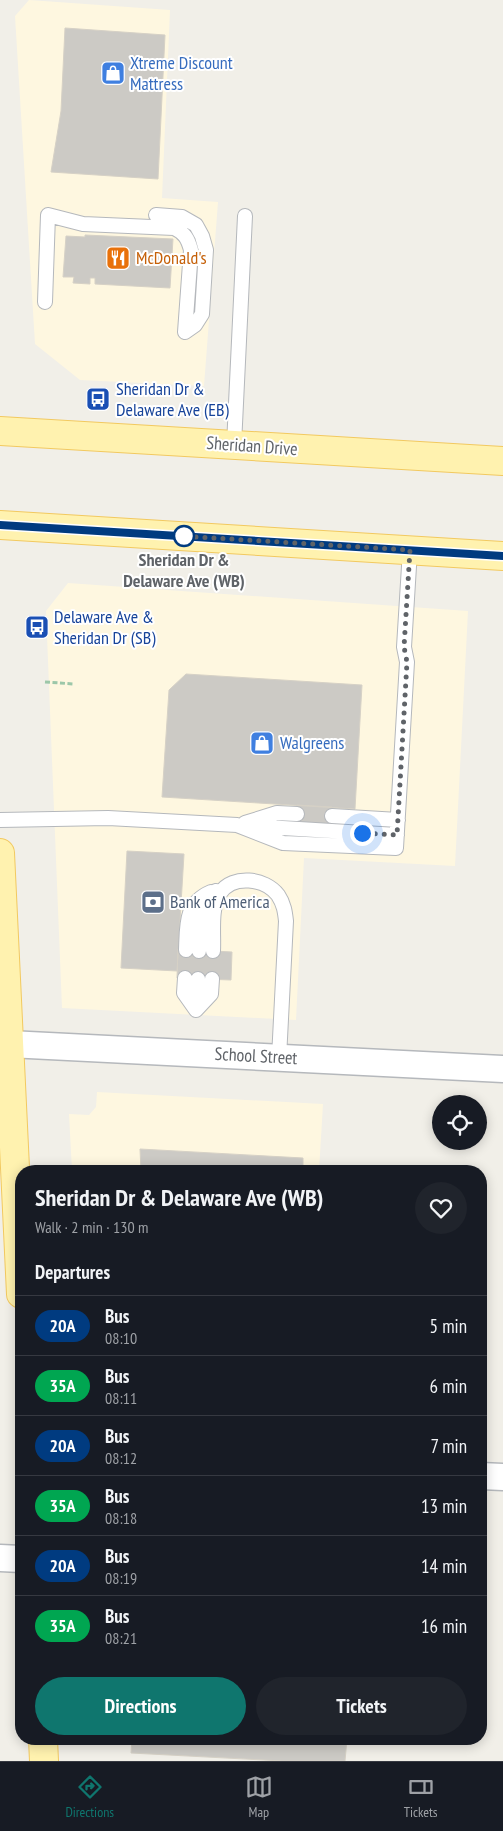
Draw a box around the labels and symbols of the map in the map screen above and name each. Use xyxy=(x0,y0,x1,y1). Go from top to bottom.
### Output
place label: Xtreme Discount Mattress xyxy=(130,51,233,95)
shop icon: Xtreme Discount Mattress xyxy=(100,60,126,86)
restaurant icon: McDonald's xyxy=(105,245,131,271)
place label: McDonald's xyxy=(136,246,207,269)
place label: Sheridan Dr & Delaware Ave (EB) xyxy=(116,377,229,421)
bus stop icon: Sheridan Dr & Delaware Ave (EB) xyxy=(85,386,111,412)
street label: Sheridan Drive xyxy=(206,431,298,460)
marker: Sheridan Dr & Delaware Ave (WB) xyxy=(173,525,195,547)
place label: Sheridan Dr & Delaware Ave (WB) xyxy=(123,548,245,592)
place label: Delaware Ave & Sheridan Dr (SB) xyxy=(54,605,156,649)
bus stop icon: Delaware Ave & Sheridan Dr (SB) xyxy=(24,614,50,640)
shop icon: Walgreens xyxy=(249,730,275,756)
place label: Walgreens xyxy=(280,731,344,754)
your location xyxy=(350,821,375,846)
bank icon: Bank of America xyxy=(140,889,166,915)
place label: Bank of America xyxy=(170,890,270,913)
street label: School Street xyxy=(214,1042,298,1069)

